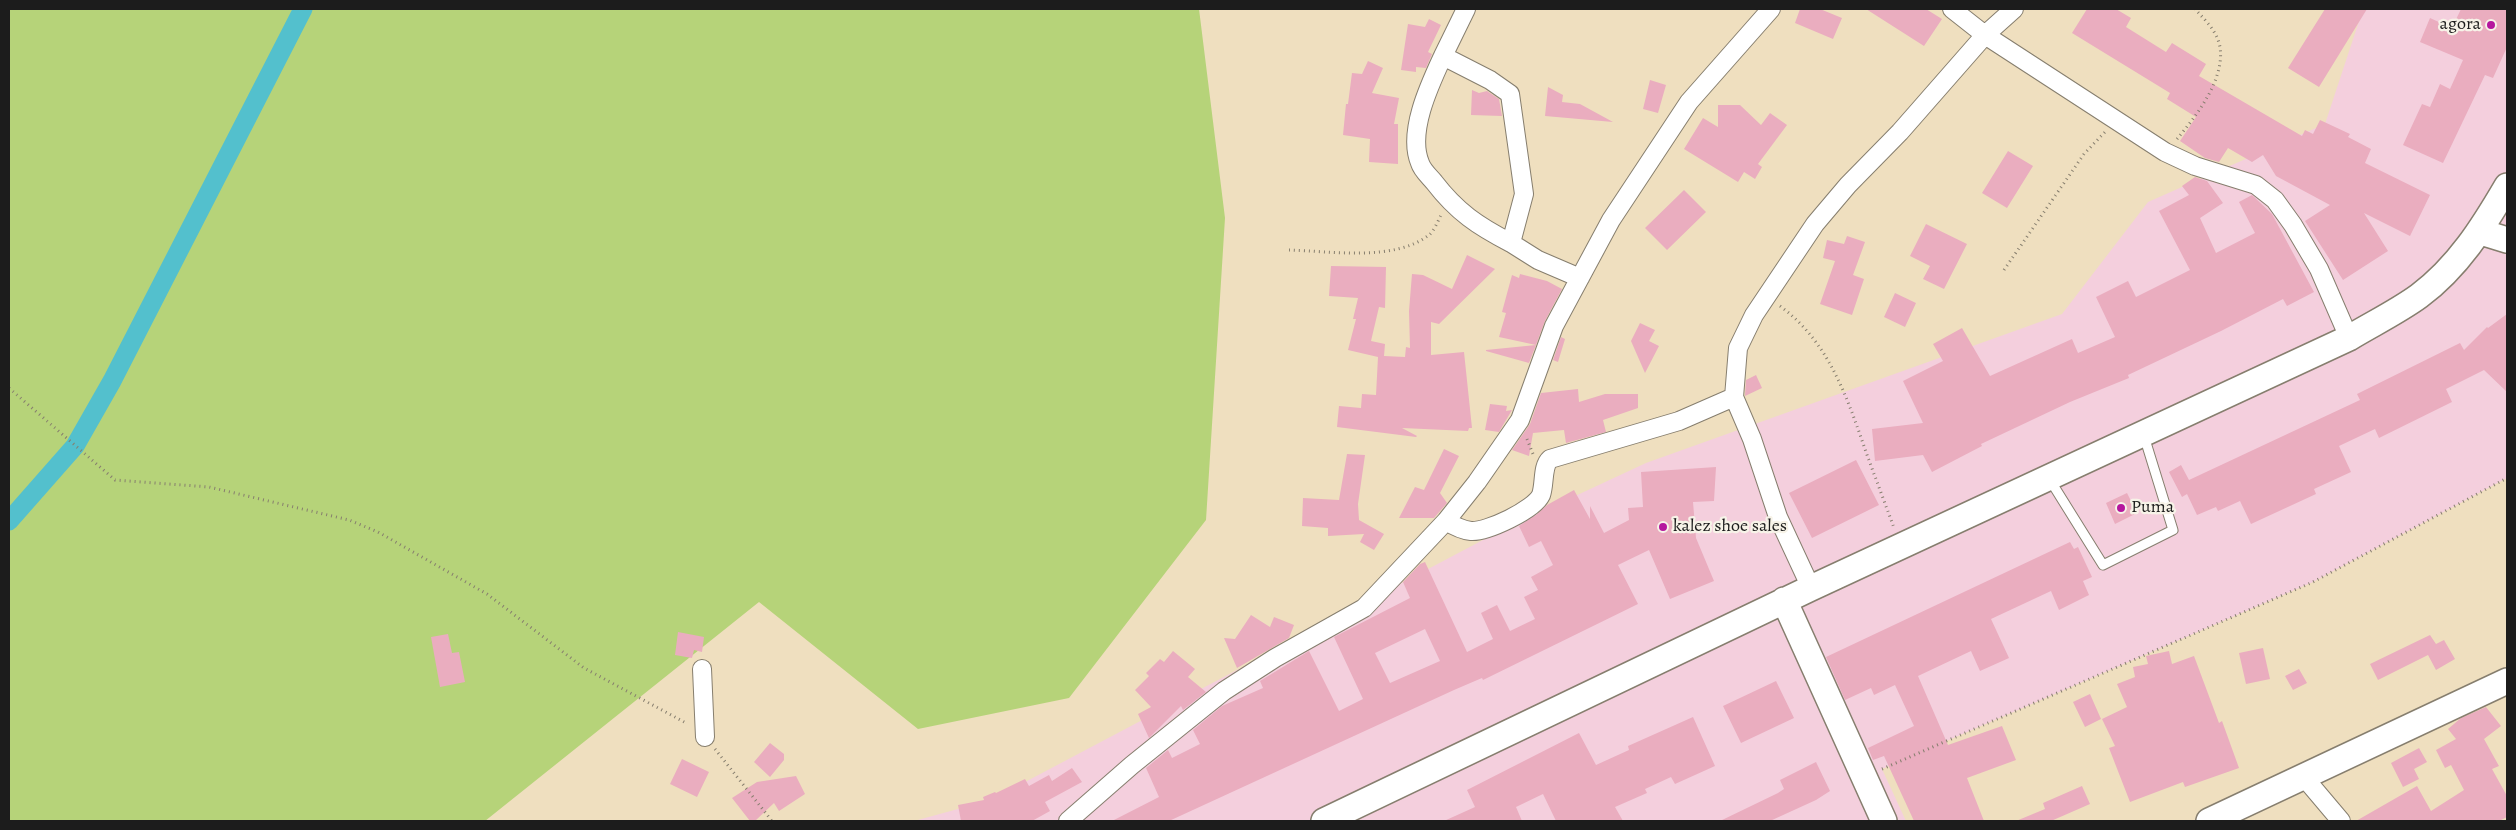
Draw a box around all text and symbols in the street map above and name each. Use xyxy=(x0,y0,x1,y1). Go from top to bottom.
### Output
place label: agora xyxy=(2440,14,2481,36)
marker: agora xyxy=(2485,19,2497,31)
place label: Puma xyxy=(2131,497,2174,519)
marker: Puma xyxy=(2115,502,2127,514)
place label: kalez shoe sales xyxy=(1673,516,1787,538)
marker: kalez shoe sales xyxy=(1657,521,1669,533)

